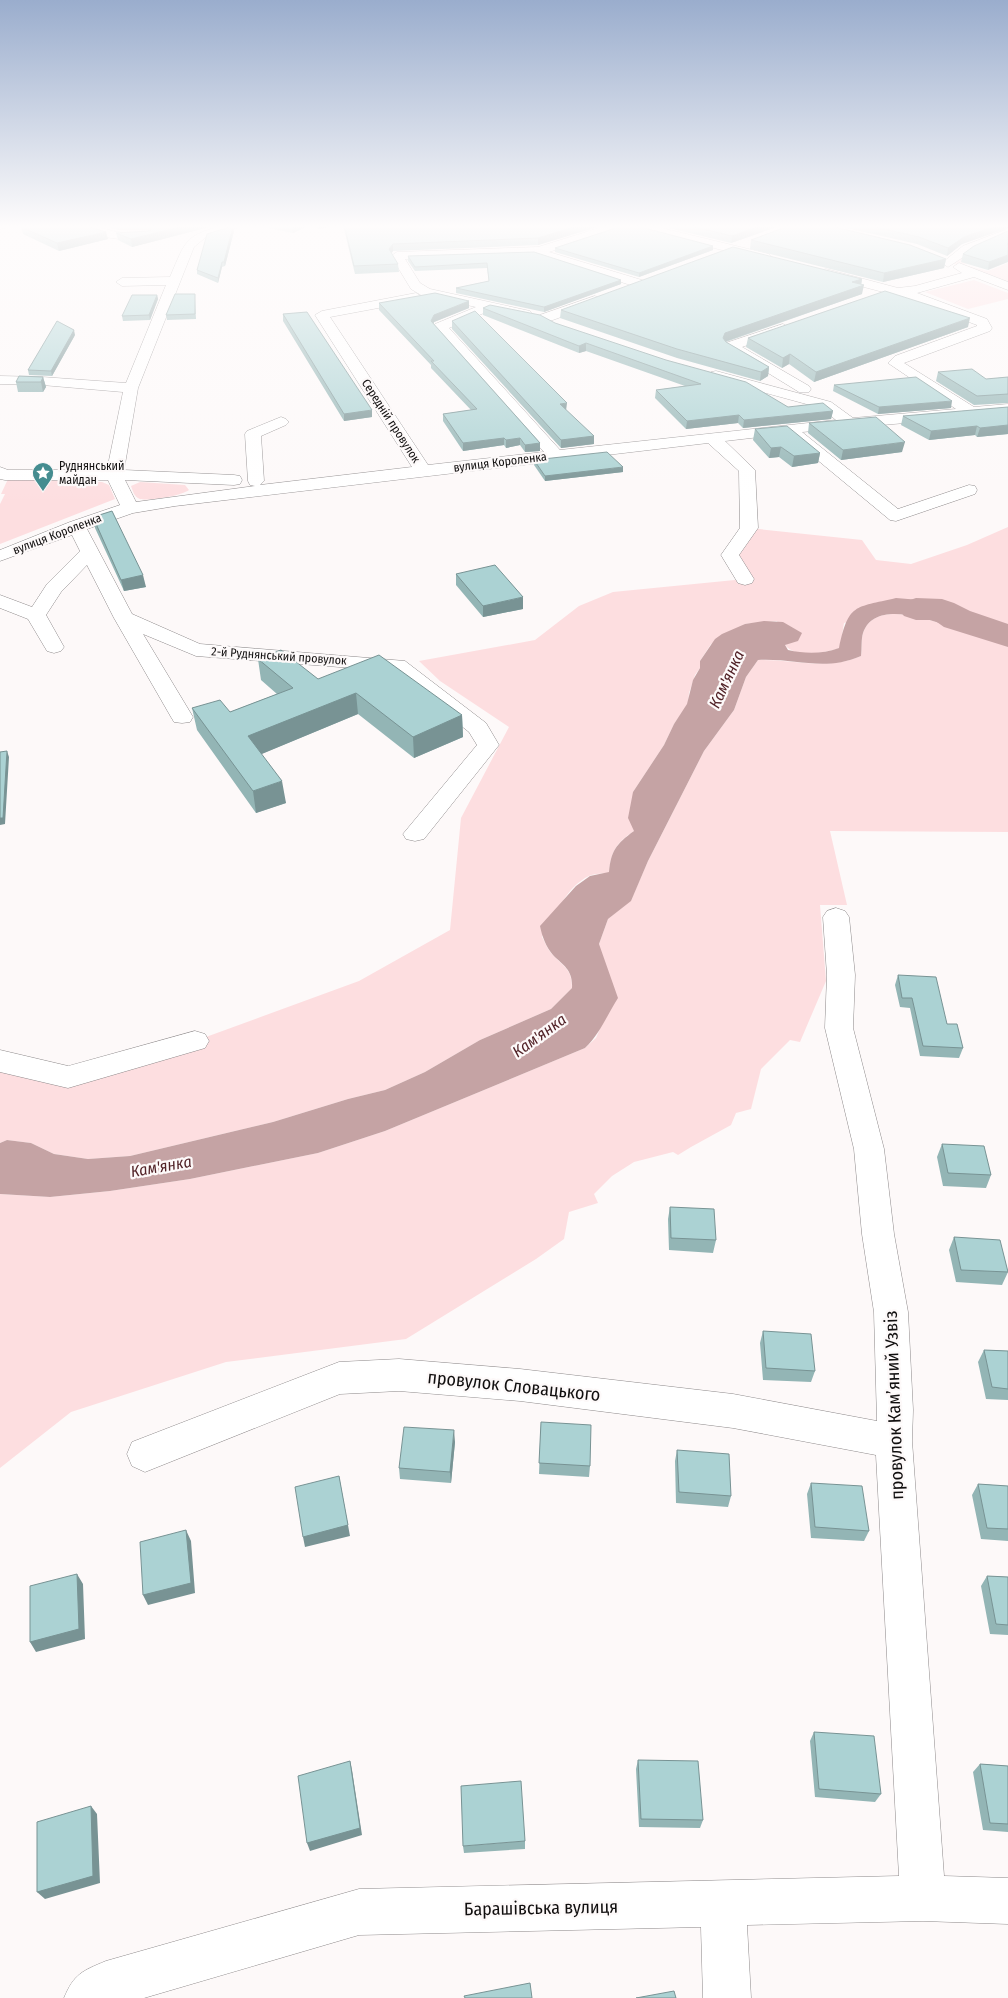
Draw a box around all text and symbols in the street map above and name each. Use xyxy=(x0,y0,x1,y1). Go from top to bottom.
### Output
street label: Середній провулок xyxy=(359,377,423,466)
street label: вулиця Короленка xyxy=(453,449,548,475)
place label: Руднянський майдан xyxy=(59,459,124,487)
place icon: Руднянський майдан xyxy=(31,461,55,492)
street label: вулиця Короленка xyxy=(11,511,103,557)
street label: 2-й Руднянський провулок xyxy=(211,644,347,668)
water label: Кам'янка xyxy=(705,647,748,711)
water label: Кам'янка xyxy=(509,1010,570,1061)
water label: Кам'янка xyxy=(129,1152,193,1181)
street label: провулок Камʼяний Узвіз xyxy=(880,1310,908,1500)
street label: провулок Словацького xyxy=(426,1366,602,1406)
street label: Барашівська вулиця xyxy=(464,1896,618,1920)

